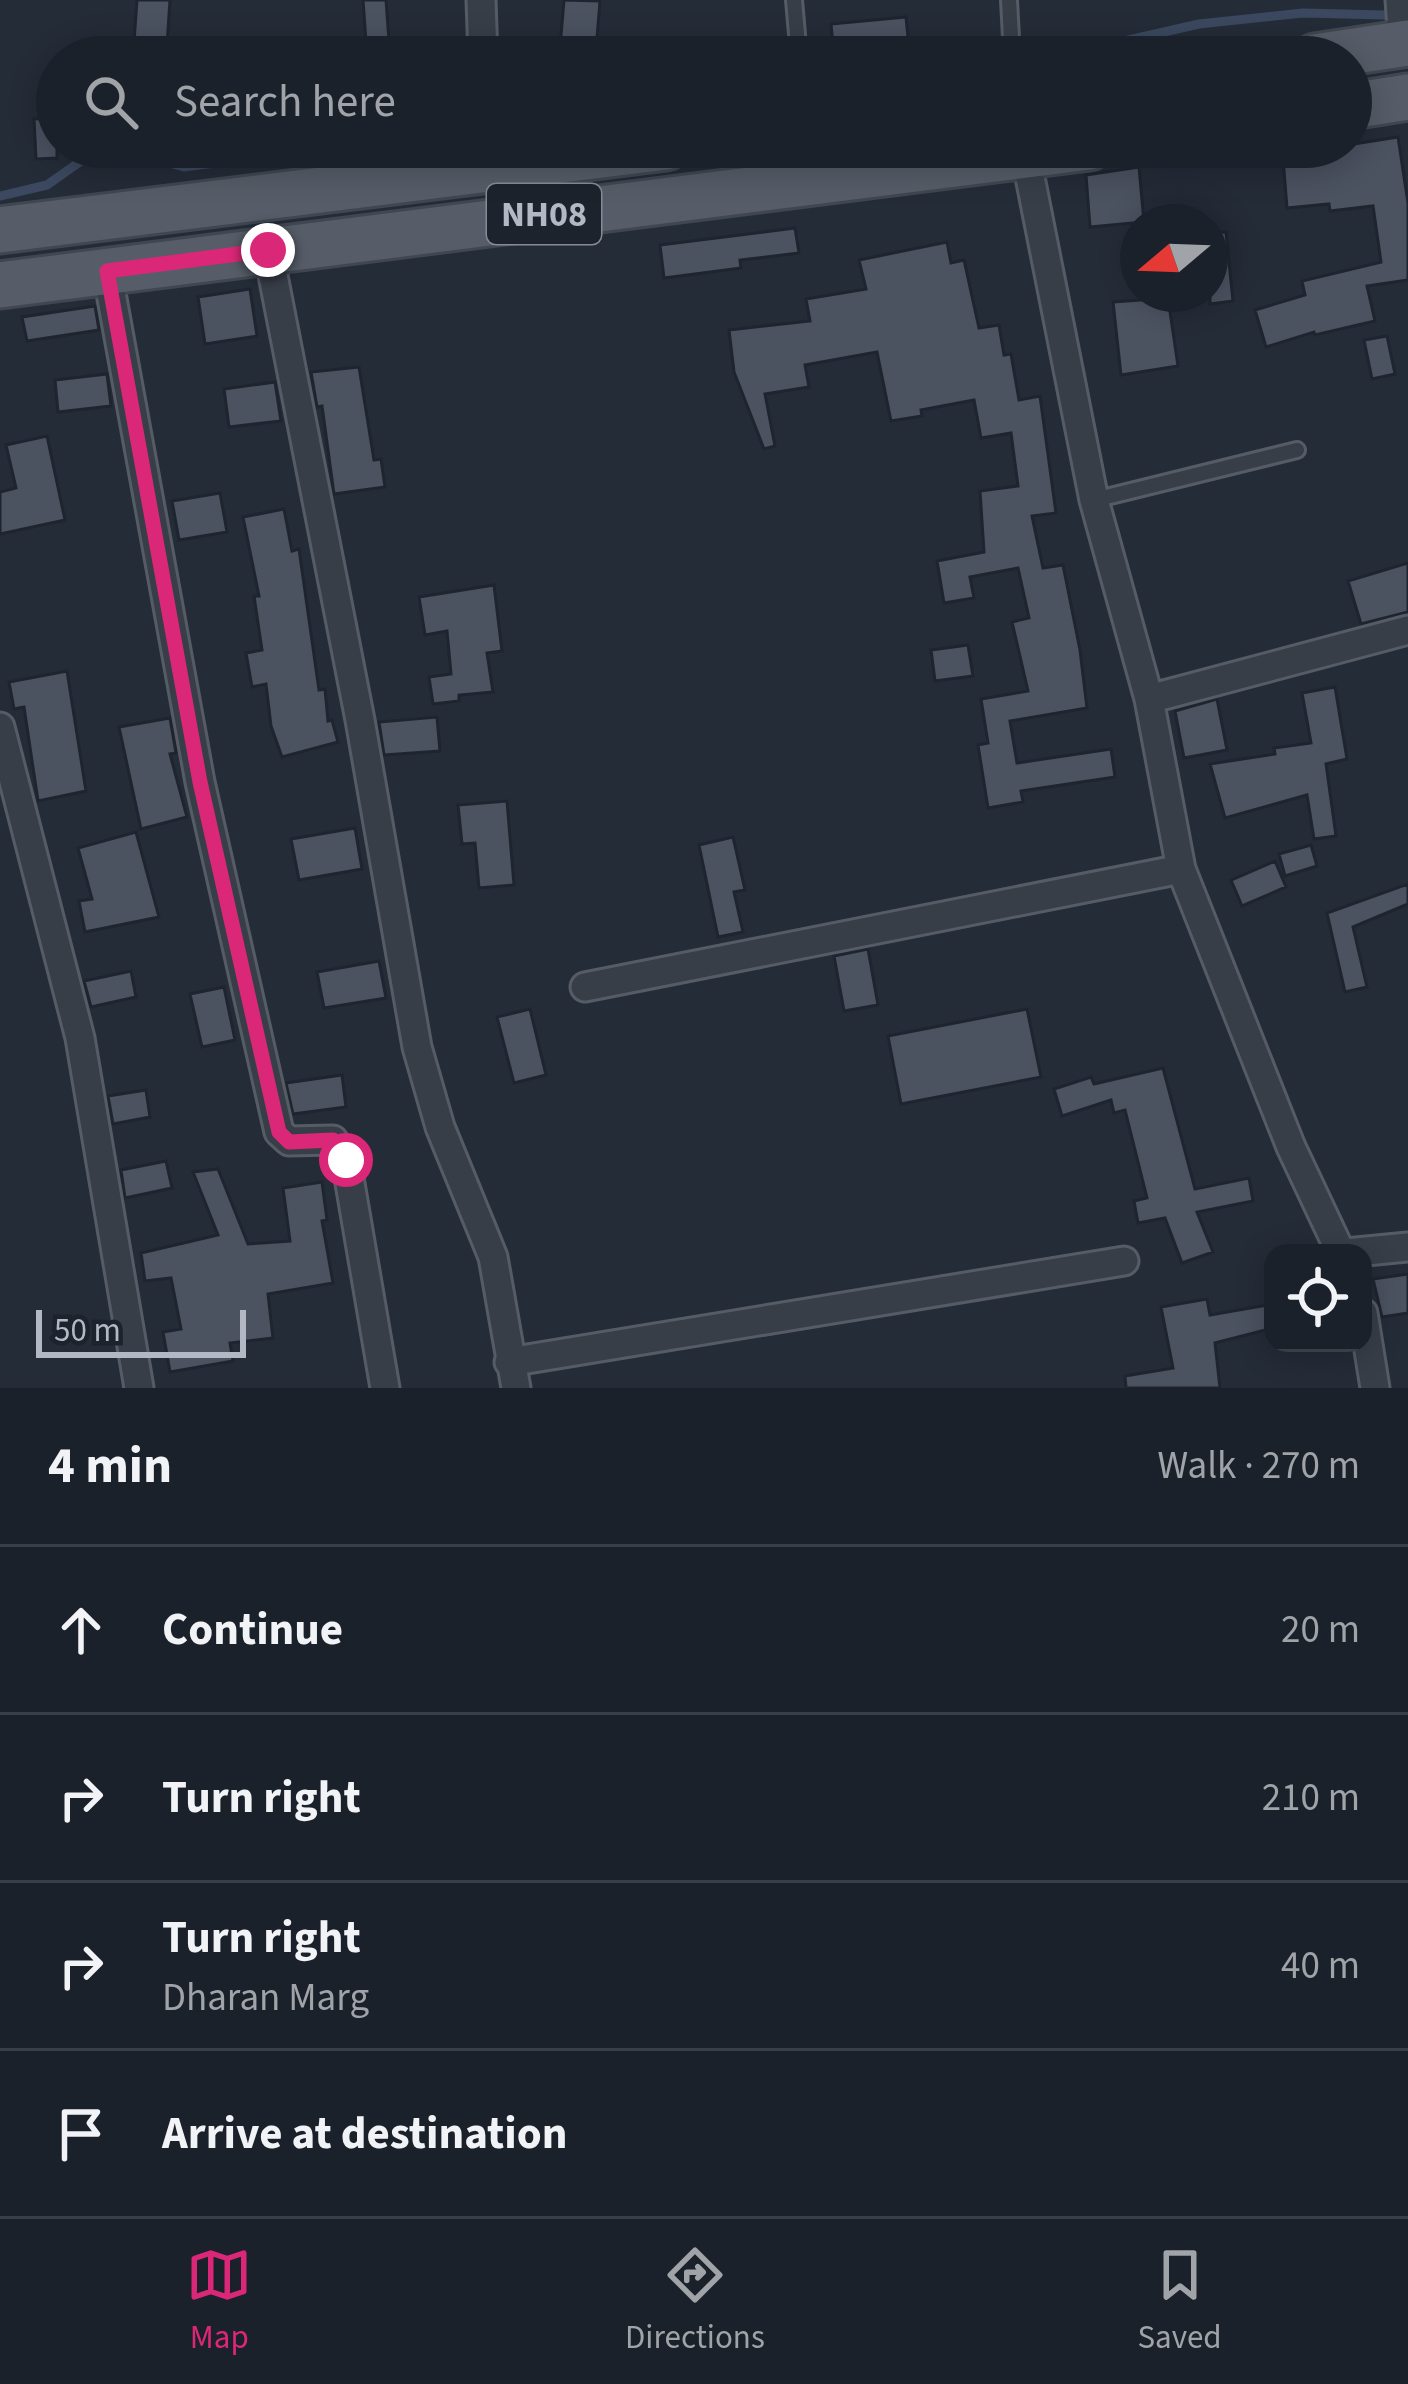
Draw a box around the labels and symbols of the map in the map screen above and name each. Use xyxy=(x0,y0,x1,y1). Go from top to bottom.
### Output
road number: NH08 xyxy=(487,184,601,244)
north arrow xyxy=(1120,204,1228,312)
route end xyxy=(241,223,295,277)
route start xyxy=(319,1133,373,1187)
scale bar xyxy=(36,1304,246,1357)

